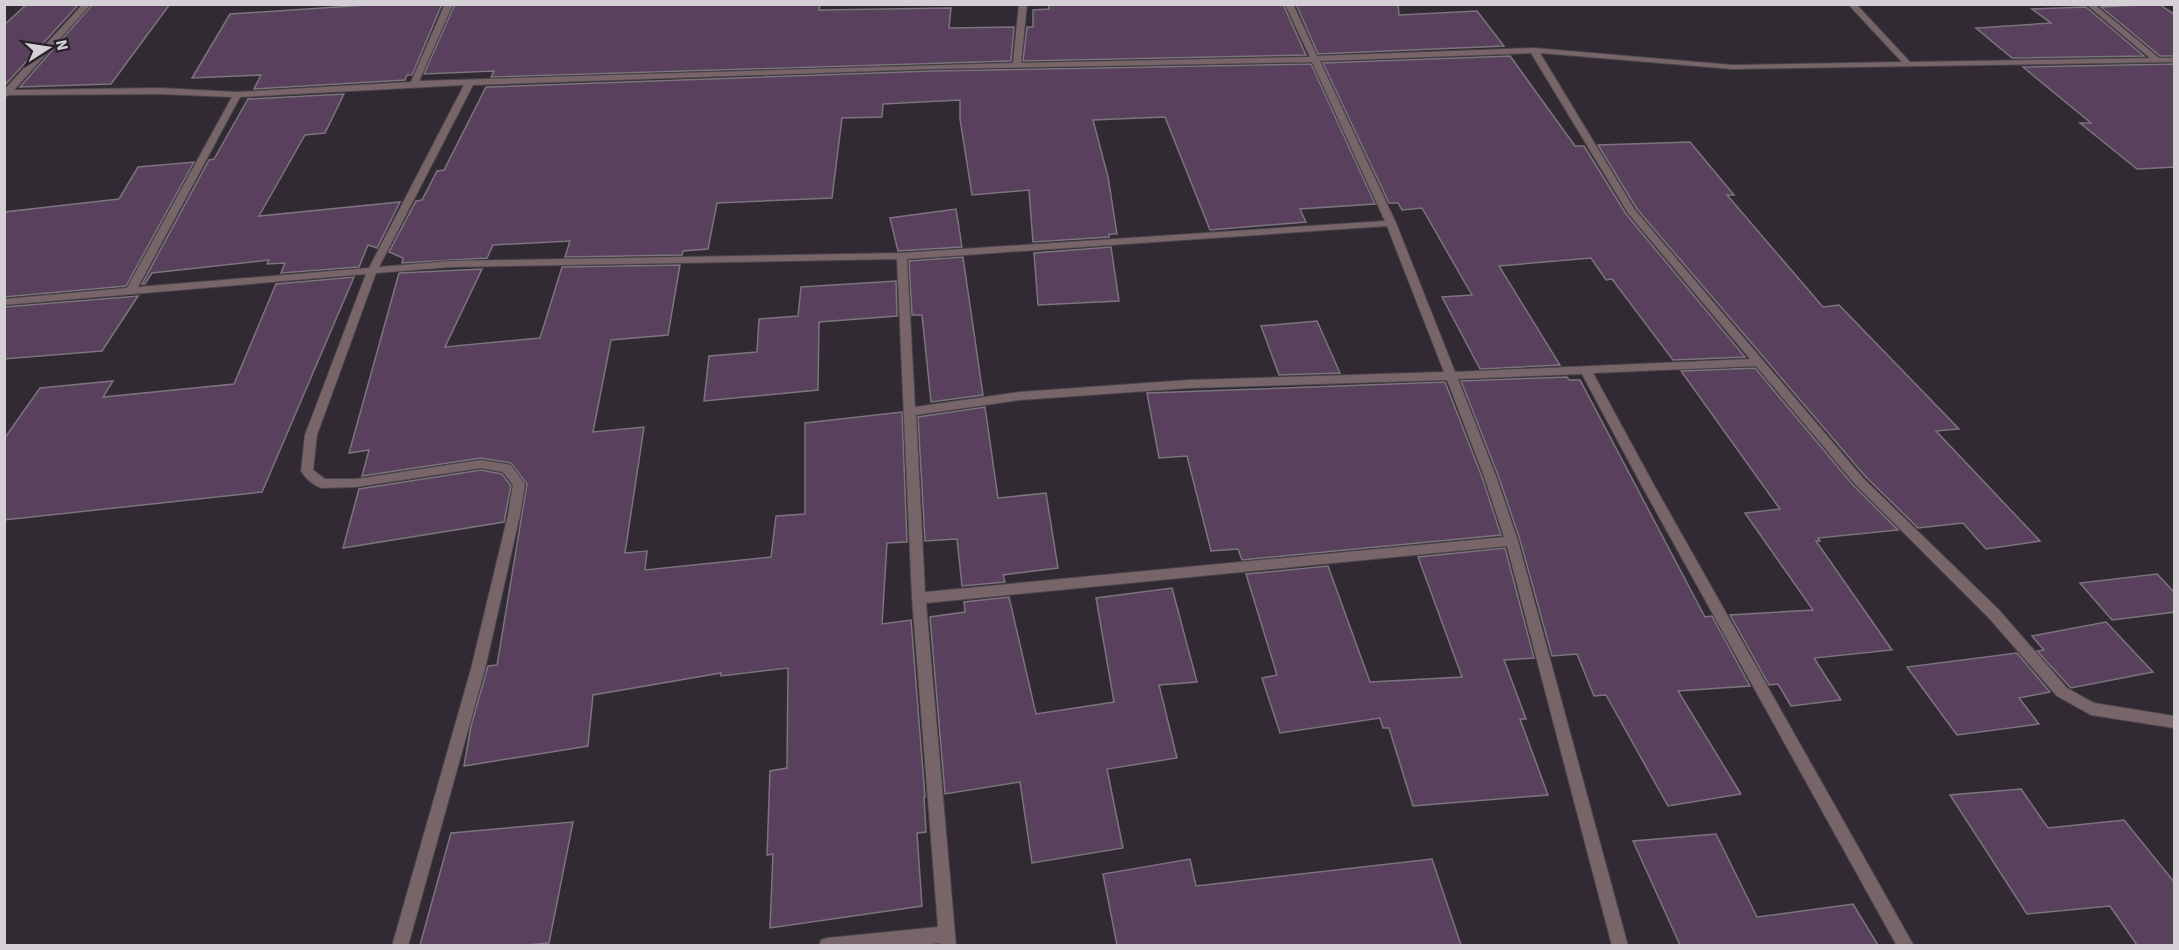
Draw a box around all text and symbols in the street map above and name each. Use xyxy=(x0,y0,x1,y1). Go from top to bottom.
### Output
north arrow xyxy=(18,18,78,78)
text: N xyxy=(50,38,74,53)

